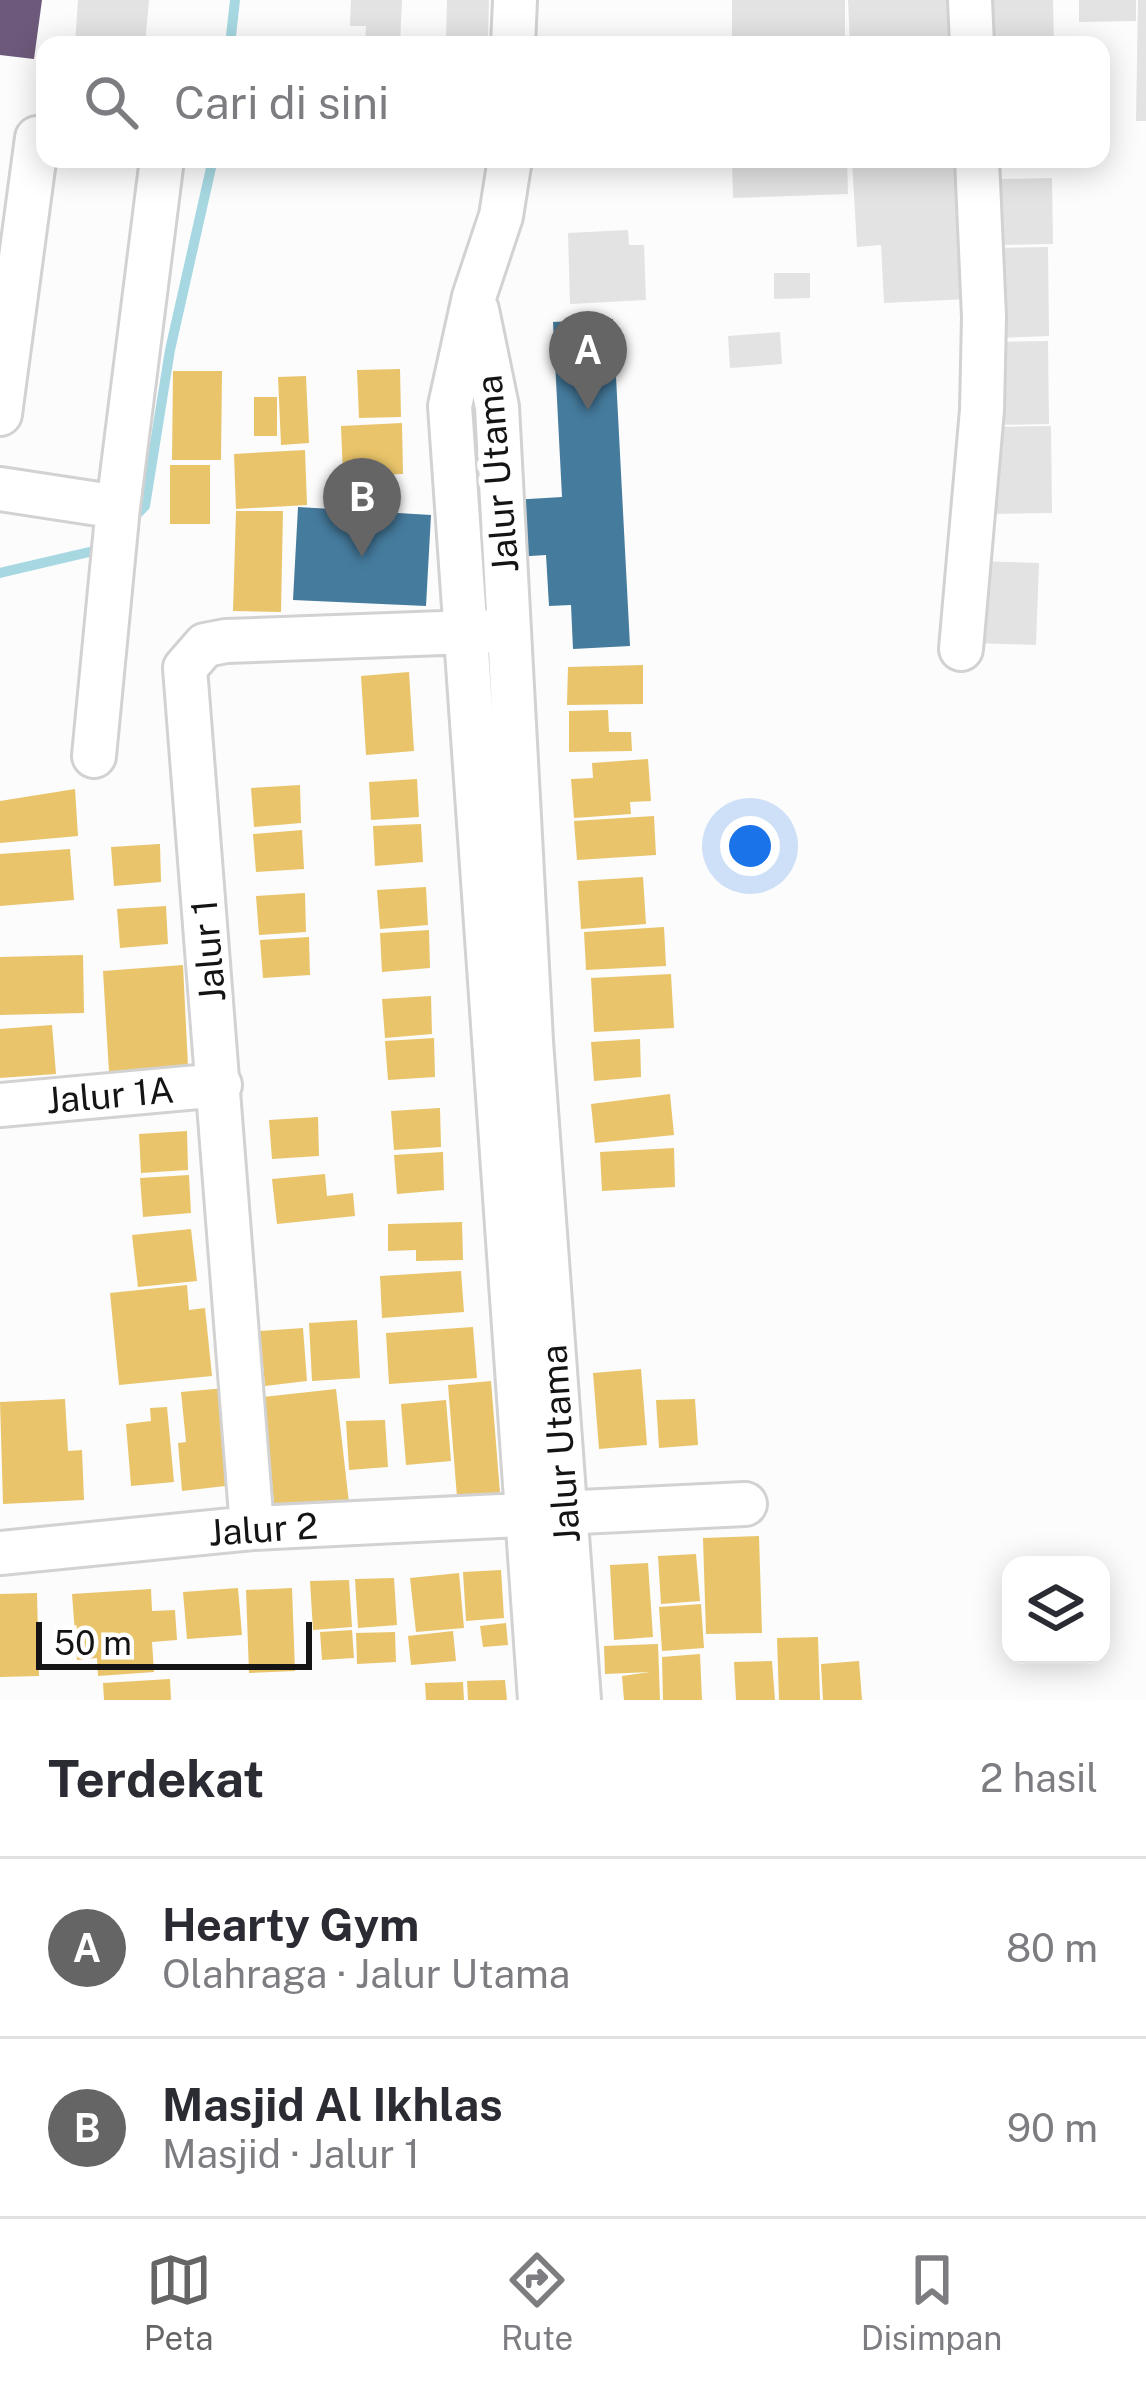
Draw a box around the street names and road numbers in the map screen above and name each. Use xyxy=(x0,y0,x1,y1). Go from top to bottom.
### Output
street label: Jalur Utama xyxy=(467,373,527,575)
street label: Jalur 1 xyxy=(183,898,233,1004)
street label: Jalur 1A xyxy=(44,1068,176,1122)
street label: Jalur Utama xyxy=(532,1343,588,1545)
street label: Jalur 2 xyxy=(207,1504,319,1554)

